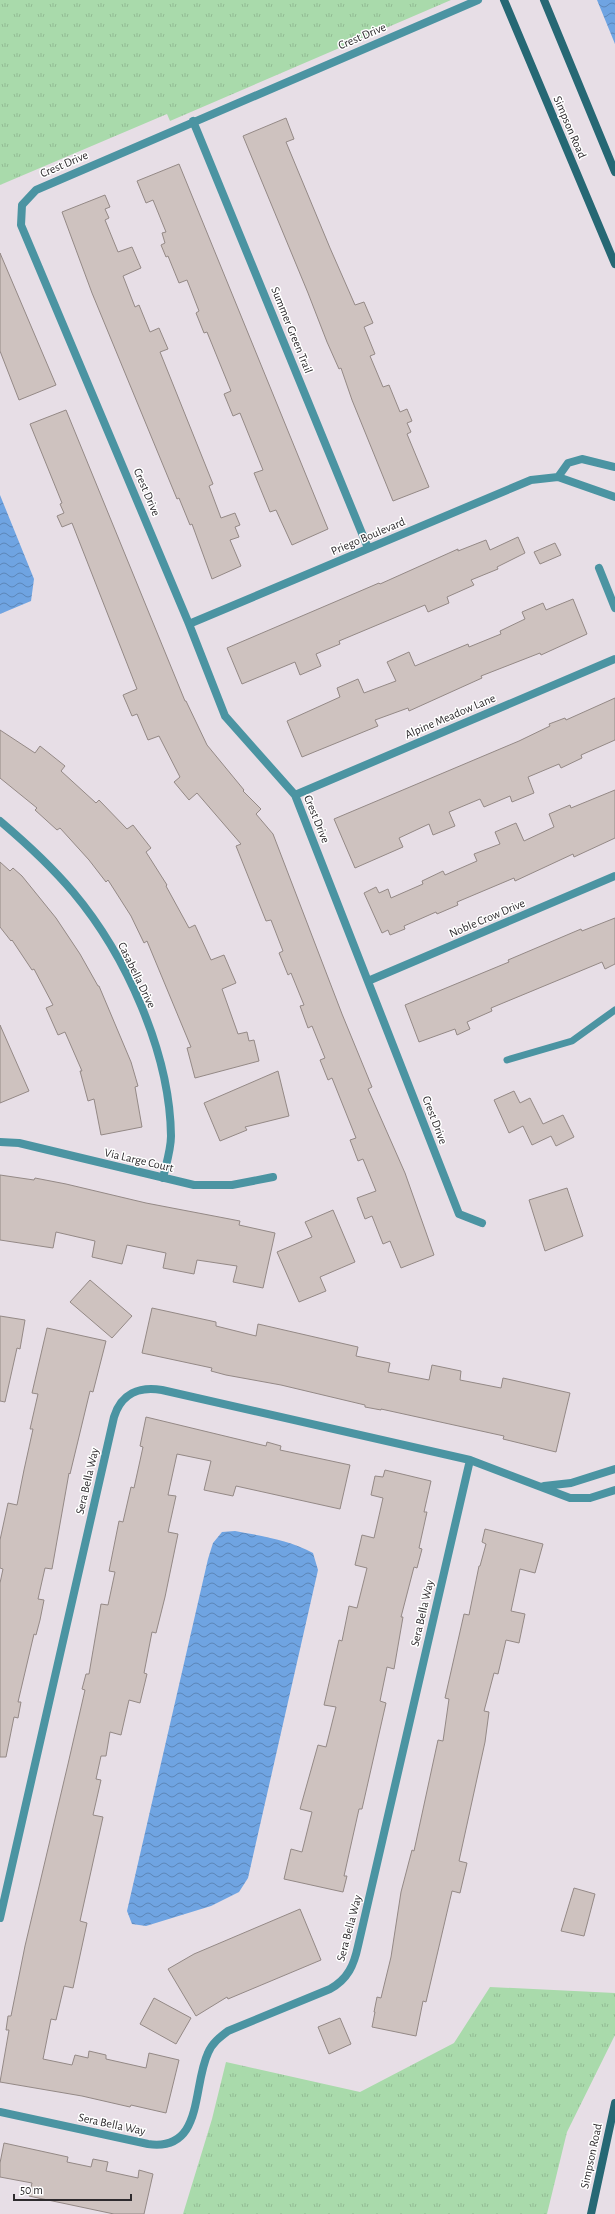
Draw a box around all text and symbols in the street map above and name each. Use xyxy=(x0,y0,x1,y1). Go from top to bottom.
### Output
street label: Crest Drive xyxy=(336,21,388,51)
street label: Simpson Road xyxy=(551,94,589,160)
street label: Crest Drive xyxy=(38,149,90,179)
street label: Summer Green Trail xyxy=(269,285,315,375)
street label: Crest Drive xyxy=(132,466,162,518)
street label: Priego Boulevard xyxy=(329,515,407,557)
street label: Alpine Meadow Lane xyxy=(403,692,497,740)
street label: Crest Drive xyxy=(302,793,332,845)
street label: Noble Crow Drive xyxy=(447,897,527,939)
street label: Casabella Drive xyxy=(116,940,158,1010)
street label: Crest Drive xyxy=(420,1094,450,1146)
street label: Via Large Court xyxy=(103,1146,175,1174)
street label: Sera Bella Way xyxy=(73,1446,101,1516)
street label: Sera Bella Way xyxy=(408,1578,436,1648)
street label: Sera Bella Way xyxy=(334,1894,365,1963)
street label: Sera Bella Way xyxy=(77,2111,147,2138)
street label: Simpson Road xyxy=(578,2122,604,2190)
scale bar xyxy=(14,2176,131,2202)
text: 50 m xyxy=(20,2184,43,2196)

